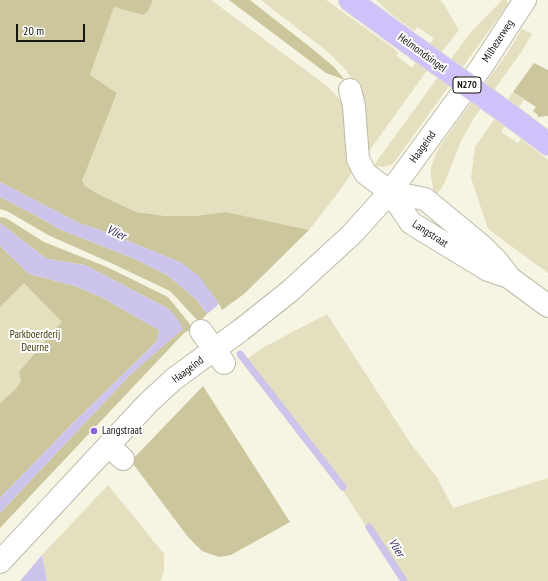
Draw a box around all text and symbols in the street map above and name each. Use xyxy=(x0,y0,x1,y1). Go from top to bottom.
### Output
scale bar xyxy=(18,16,87,42)
street label: Milhezerweg xyxy=(479,17,517,65)
text: 20 m xyxy=(23,23,44,38)
street label: Helmondsingel xyxy=(395,31,449,75)
road number: N270 xyxy=(453,77,481,93)
street label: Haageind xyxy=(407,129,439,165)
street label: Langstraat xyxy=(410,218,450,250)
water label: Vlier xyxy=(104,222,128,244)
park label: Parkboerderij Deurne xyxy=(10,328,60,354)
street label: Haageind xyxy=(170,354,206,386)
place label: Langstraat xyxy=(102,424,142,438)
marker: Langstraat xyxy=(89,426,99,436)
water label: Vlier xyxy=(385,536,407,560)

